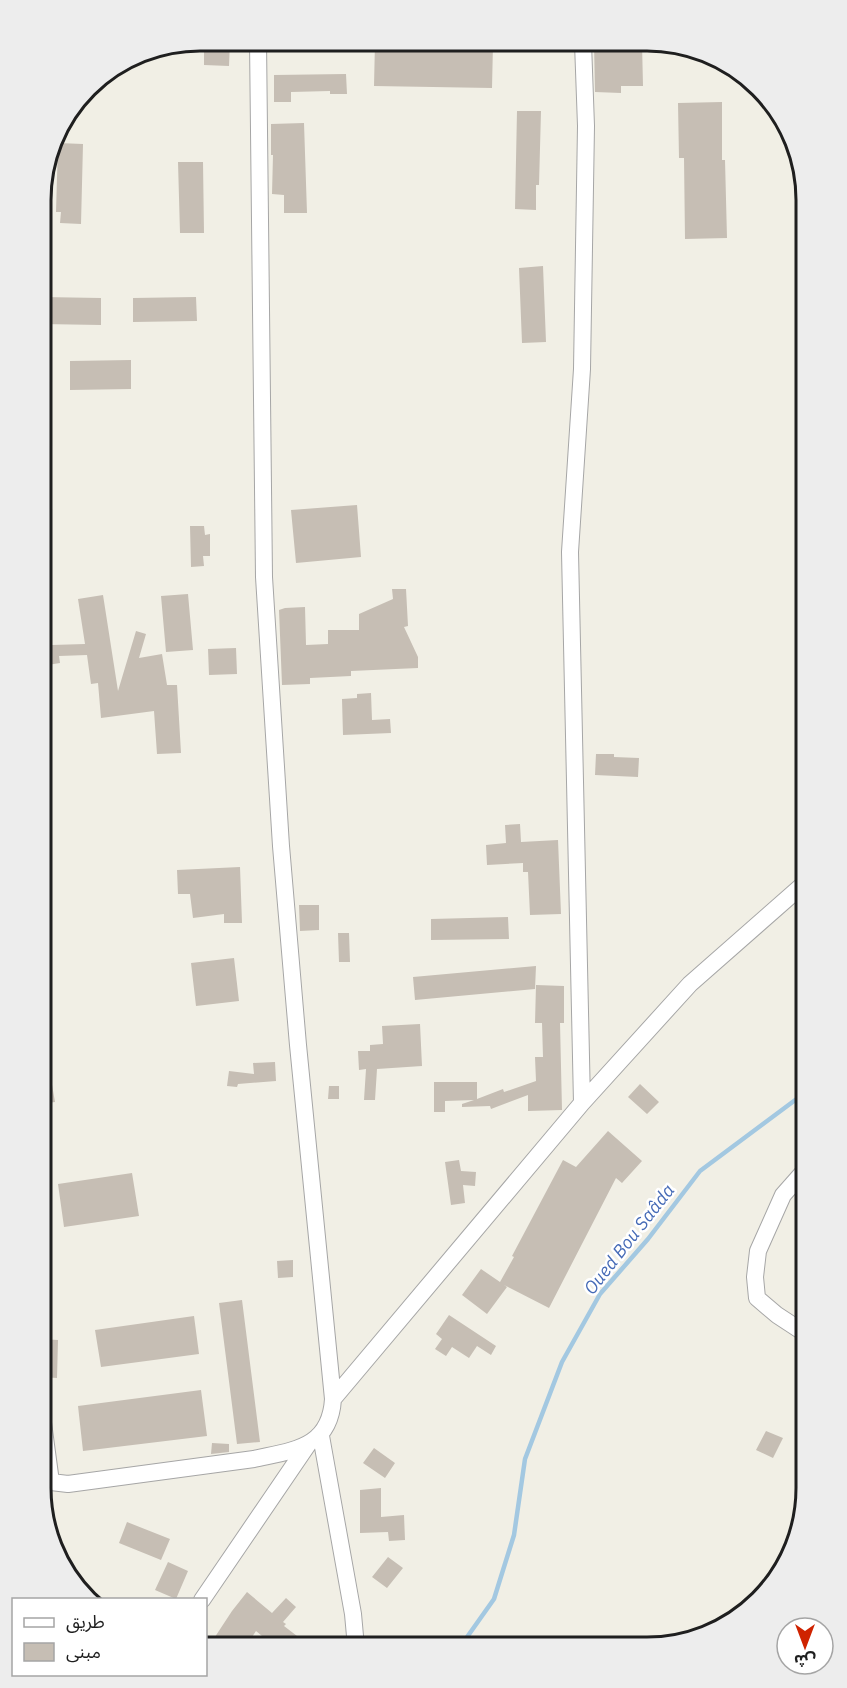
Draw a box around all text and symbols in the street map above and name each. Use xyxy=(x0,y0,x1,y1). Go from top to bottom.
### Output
water label: Oued Bou Saâda xyxy=(579,1179,679,1299)
legend xyxy=(12,1598,207,1676)
text: طريق xyxy=(66,1610,105,1633)
north arrow xyxy=(775,1616,835,1676)
text: مبنى xyxy=(66,1640,101,1663)
text: ش xyxy=(794,1651,816,1671)

